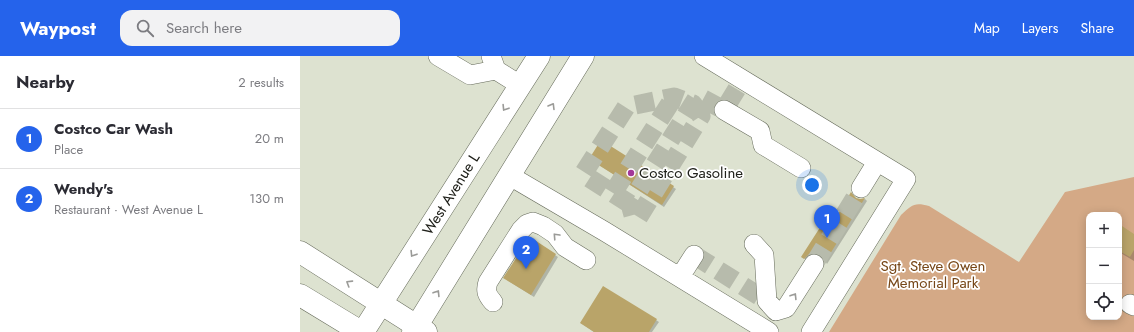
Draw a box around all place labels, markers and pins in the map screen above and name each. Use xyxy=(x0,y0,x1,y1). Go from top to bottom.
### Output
place label: Costco Gasoline xyxy=(639,162,743,184)
marker: Costco Gasoline xyxy=(626,168,636,178)
pin: 1 xyxy=(814,205,840,238)
pin: 2 xyxy=(513,236,539,269)

